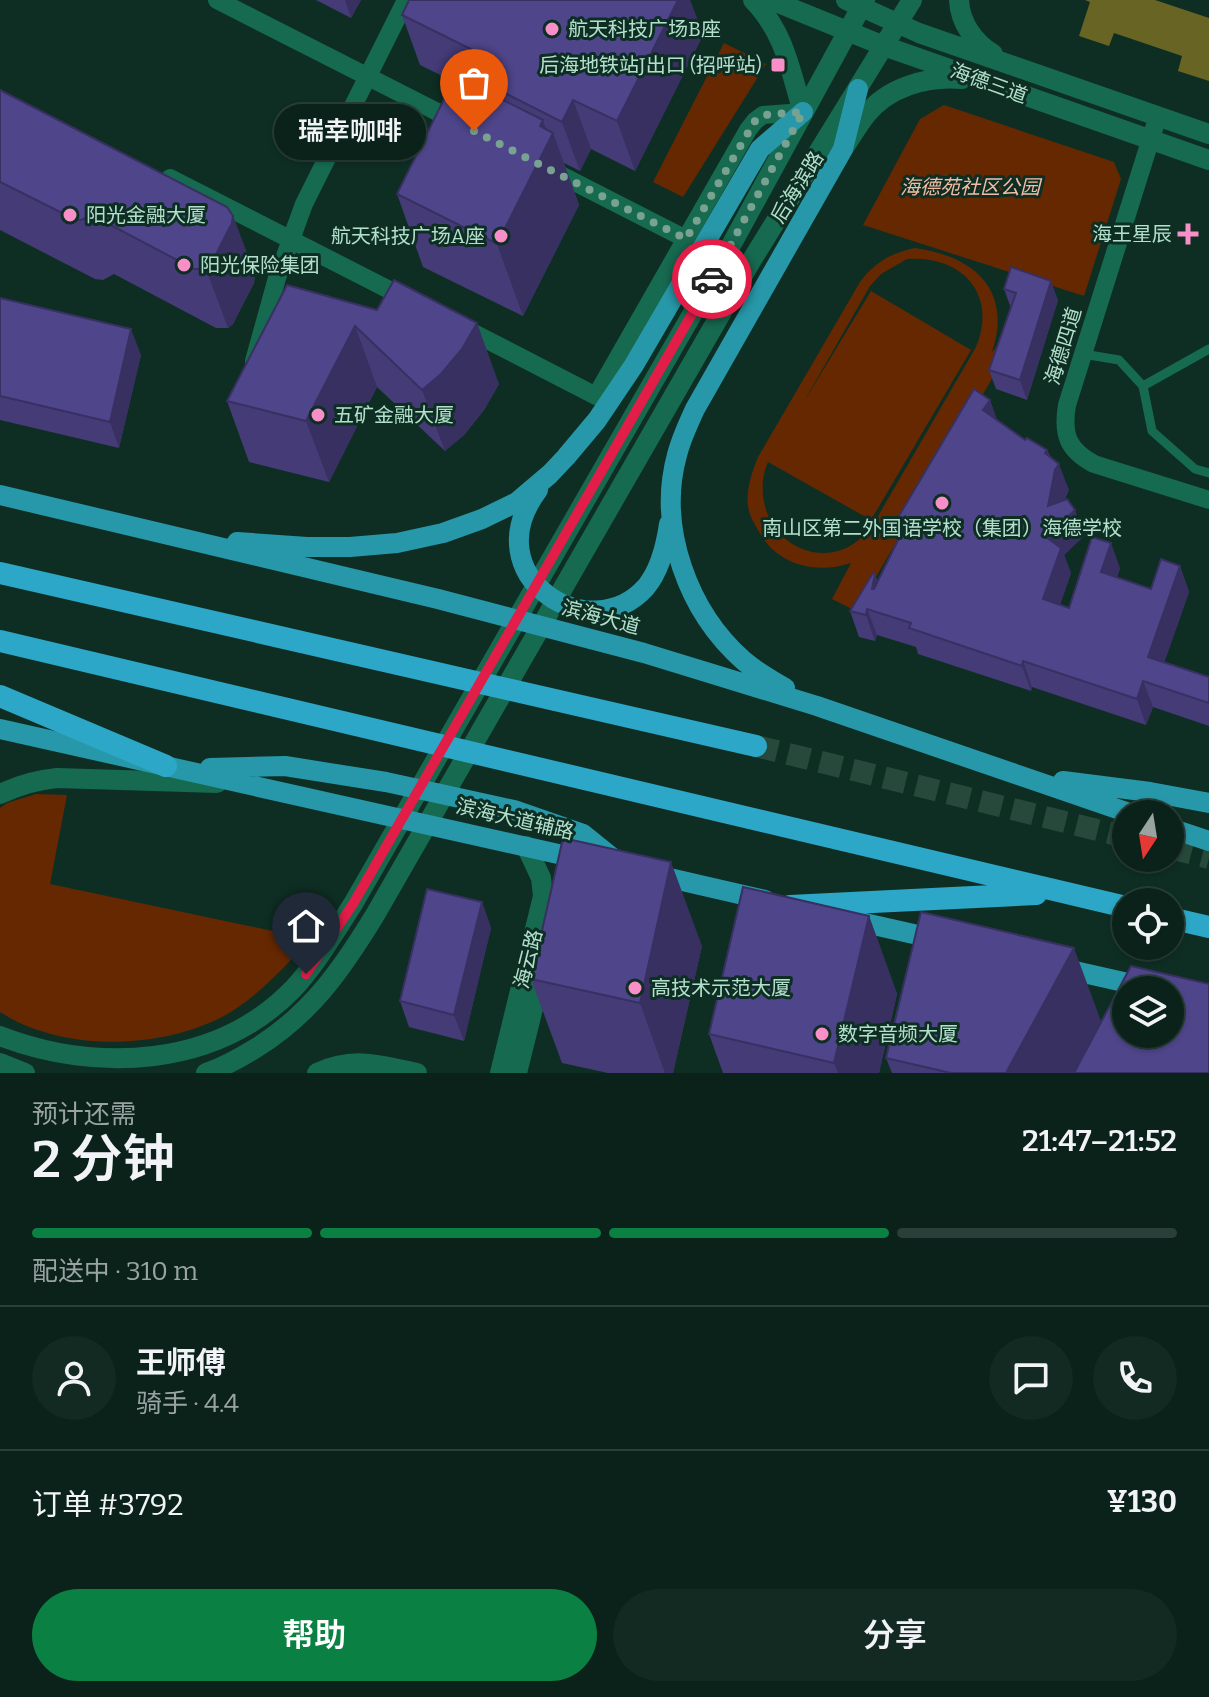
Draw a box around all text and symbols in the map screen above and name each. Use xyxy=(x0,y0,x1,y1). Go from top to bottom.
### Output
place label: 航天科技广场B座 xyxy=(568,17,721,41)
marker: 航天科技广场B座 xyxy=(543,20,561,38)
pin xyxy=(440,49,508,131)
place label: 后海地铁站J出口 (招呼站) xyxy=(539,53,762,77)
marker: 后海地铁站J出口 (招呼站) xyxy=(769,56,787,74)
street label: 海德三道 xyxy=(947,58,1031,108)
icon: bag xyxy=(452,61,496,105)
callout: 瑞幸咖啡 xyxy=(274,103,426,159)
text: 瑞幸咖啡 xyxy=(298,116,402,147)
street label: 后海滨路 xyxy=(766,147,828,227)
park label: 海德苑社区公园 xyxy=(900,175,1043,199)
place label: 阳光金融大厦 xyxy=(86,203,206,227)
marker: 阳光金融大厦 xyxy=(61,206,79,224)
place label: 海王星辰 xyxy=(1092,222,1172,246)
place label: 航天科技广场A座 xyxy=(331,224,485,248)
marker: 海王星辰 xyxy=(1179,225,1197,243)
marker: 航天科技广场A座 xyxy=(492,227,510,245)
courier xyxy=(672,239,752,319)
place label: 阳光保险集团 xyxy=(200,253,320,277)
marker: 阳光保险集团 xyxy=(175,256,193,274)
icon: car xyxy=(690,257,734,301)
street label: 海德四道 xyxy=(1040,304,1086,388)
place label: 五矿金融大厦 xyxy=(334,403,454,427)
marker: 五矿金融大厦 xyxy=(309,406,327,424)
marker: 南山区第二外国语学校（集团）海德学校 xyxy=(933,494,951,512)
place label: 南山区第二外国语学校（集团）海德学校 xyxy=(762,516,1122,540)
street label: 滨海大道 xyxy=(559,595,643,639)
street label: 滨海大道辅路 xyxy=(454,794,576,844)
north arrow xyxy=(1112,800,1184,872)
map controls xyxy=(1112,800,1184,1048)
button: locate xyxy=(1112,888,1184,960)
pin xyxy=(272,892,340,974)
icon: home xyxy=(284,904,328,948)
street label: 海云路 xyxy=(509,927,547,991)
place label: 高技术示范大厦 xyxy=(651,976,791,1000)
button: layers xyxy=(1112,976,1184,1048)
marker: 高技术示范大厦 xyxy=(626,979,644,997)
place label: 数字音频大厦 xyxy=(838,1022,958,1046)
marker: 数字音频大厦 xyxy=(813,1025,831,1043)
text: 预计还需 xyxy=(32,1099,136,1130)
text: 21:47–21:52 xyxy=(1022,1123,1177,1159)
text: 2 分钟 xyxy=(32,1128,175,1191)
text: 配送中 · 310 m xyxy=(32,1256,198,1287)
button: person xyxy=(32,1336,116,1420)
button: chat xyxy=(989,1336,1073,1420)
button: phone xyxy=(1093,1336,1177,1420)
text: 王师傅 xyxy=(136,1345,226,1381)
text: 骑手 · 4.4 xyxy=(136,1388,239,1419)
text: ¥130 xyxy=(1107,1484,1177,1520)
text: 订单 #3792 xyxy=(32,1487,184,1523)
button: 帮助 xyxy=(32,1589,597,1681)
button: 分享 xyxy=(613,1589,1177,1681)

